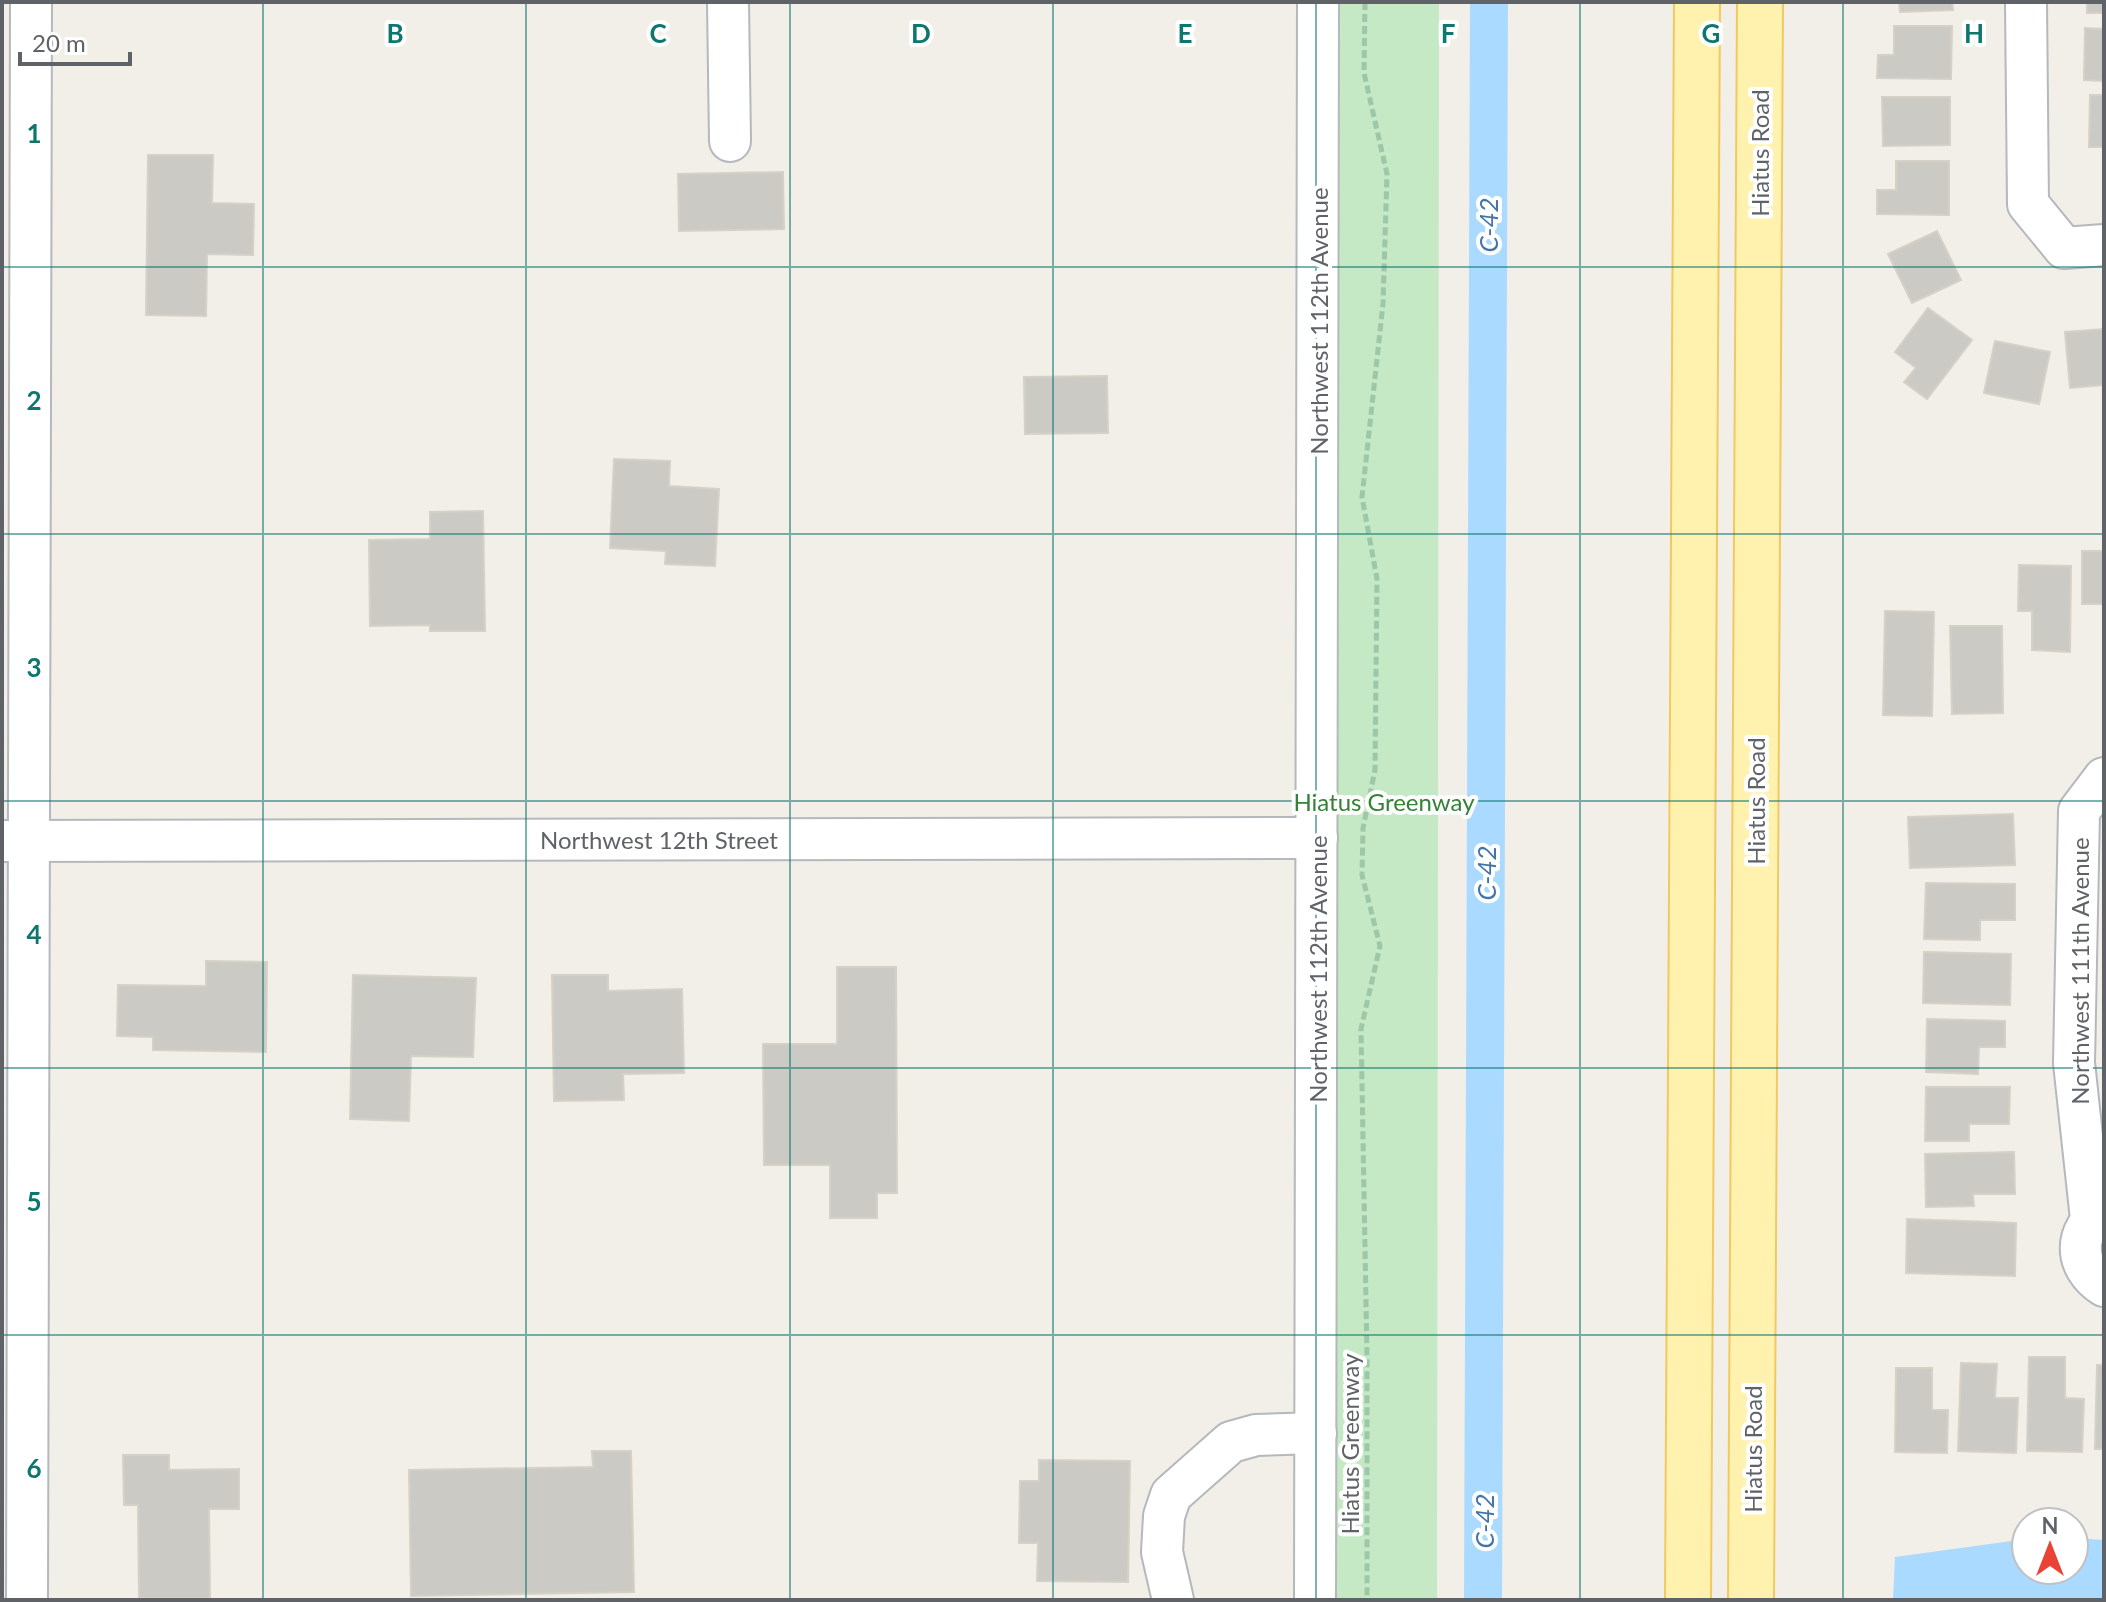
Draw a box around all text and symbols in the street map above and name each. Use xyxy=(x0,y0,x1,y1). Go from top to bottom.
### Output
scale bar xyxy=(20,16,130,66)
text: B xyxy=(386,17,404,49)
text: C xyxy=(649,17,667,49)
text: D xyxy=(911,17,931,49)
text: E xyxy=(1178,17,1192,49)
text: F xyxy=(1441,17,1455,49)
text: G xyxy=(1702,17,1720,49)
text: H xyxy=(1964,17,1984,49)
text: 20 m xyxy=(32,28,86,57)
street label: Hiatus Road xyxy=(1745,89,1774,217)
text: 1 xyxy=(26,117,42,149)
street label: Northwest 112th Avenue xyxy=(1304,187,1333,455)
water label: C-42 xyxy=(1472,197,1504,253)
text: 2 xyxy=(26,384,42,416)
text: 3 xyxy=(26,651,42,683)
street label: Hiatus Road xyxy=(1741,737,1770,865)
park label: Hiatus Greenway xyxy=(1293,787,1475,816)
street label: Northwest 12th Street xyxy=(540,825,778,854)
street label: Northwest 112th Avenue xyxy=(1303,835,1332,1103)
street label: Northwest 111th Avenue xyxy=(2065,837,2094,1105)
water label: C-42 xyxy=(1470,845,1502,901)
text: 4 xyxy=(26,918,42,950)
text: 5 xyxy=(26,1185,42,1217)
street label: Hiatus Greenway xyxy=(1335,1353,1364,1535)
street label: Hiatus Road xyxy=(1738,1385,1767,1513)
text: 6 xyxy=(26,1452,42,1484)
water label: C-42 xyxy=(1468,1493,1500,1549)
north arrow xyxy=(2010,1506,2090,1586)
text: N xyxy=(2042,1512,2058,1539)

